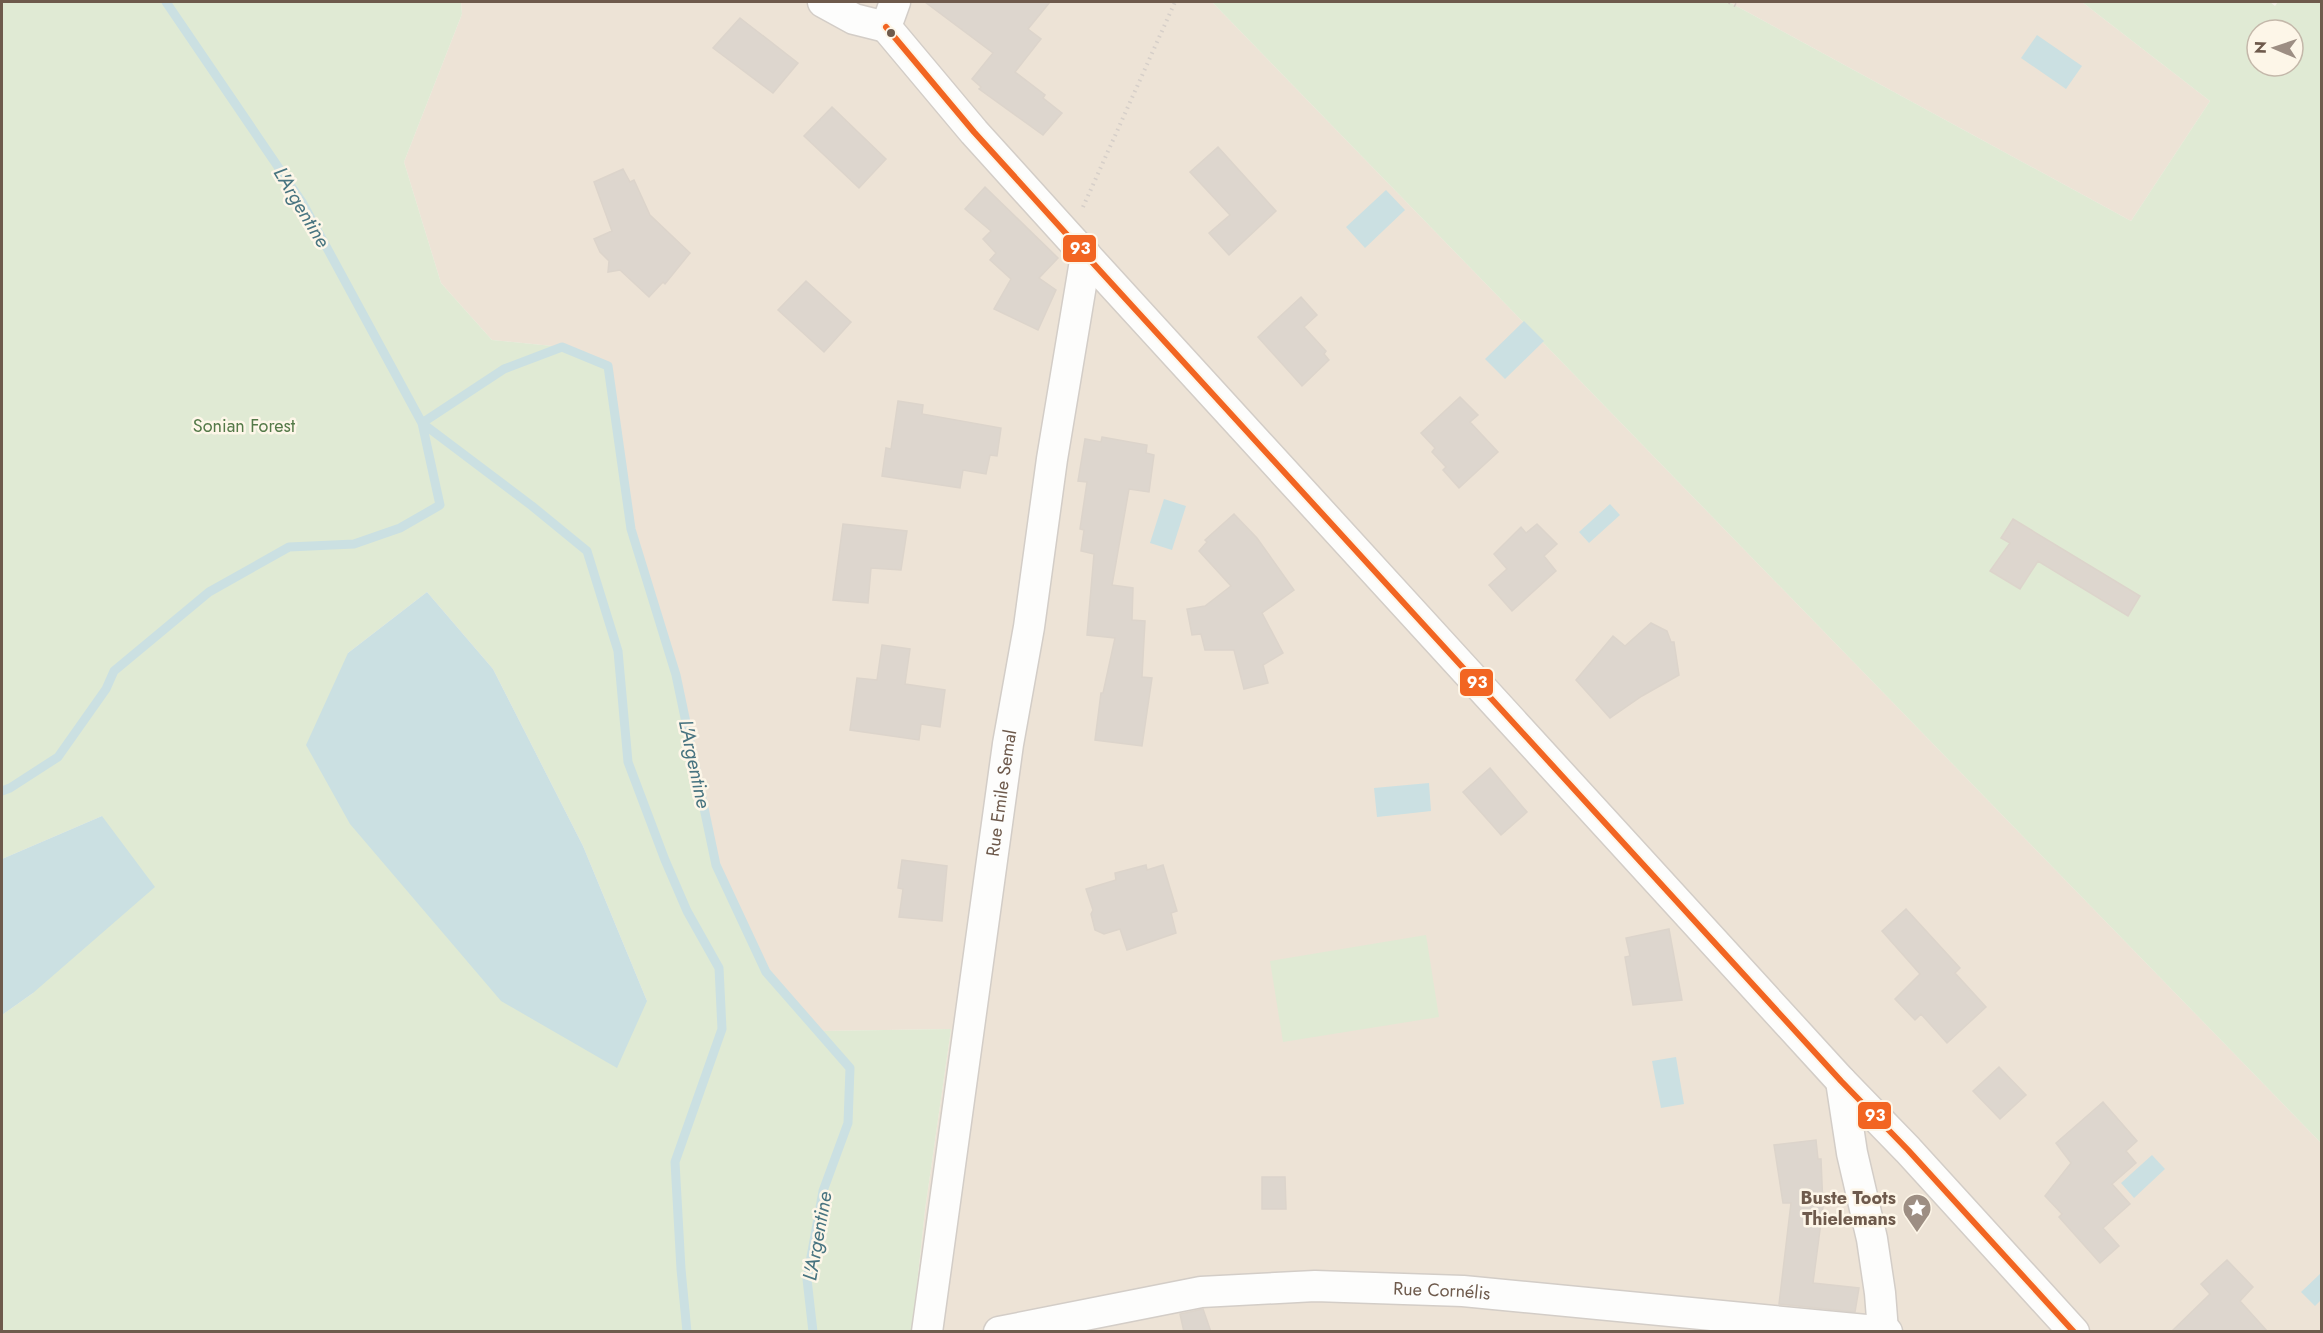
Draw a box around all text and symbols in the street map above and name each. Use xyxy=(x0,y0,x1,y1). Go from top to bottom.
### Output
north arrow xyxy=(2245,18,2305,78)
unlabelled marker xyxy=(885,27,897,39)
text: N xyxy=(2249,41,2272,54)
water label: L'Argentine xyxy=(266,161,337,253)
line badge: 93 xyxy=(1062,234,1097,263)
text: 93 xyxy=(1070,237,1090,260)
park label: Sonian Forest xyxy=(193,413,296,439)
line badge: 93 xyxy=(1459,668,1494,697)
text: 93 xyxy=(1467,671,1487,694)
water label: L'Argentine xyxy=(671,717,718,811)
street label: Rue Emile Semal xyxy=(980,728,1023,858)
line badge: 93 xyxy=(1857,1101,1892,1130)
text: 93 xyxy=(1865,1104,1885,1127)
place label: Buste Toots Thielemans xyxy=(1801,1185,1896,1232)
water label: L'Argentine xyxy=(795,1189,840,1283)
place icon: Buste Toots Thielemans xyxy=(1901,1192,1933,1234)
street label: Rue Cornélis xyxy=(1393,1276,1492,1307)

